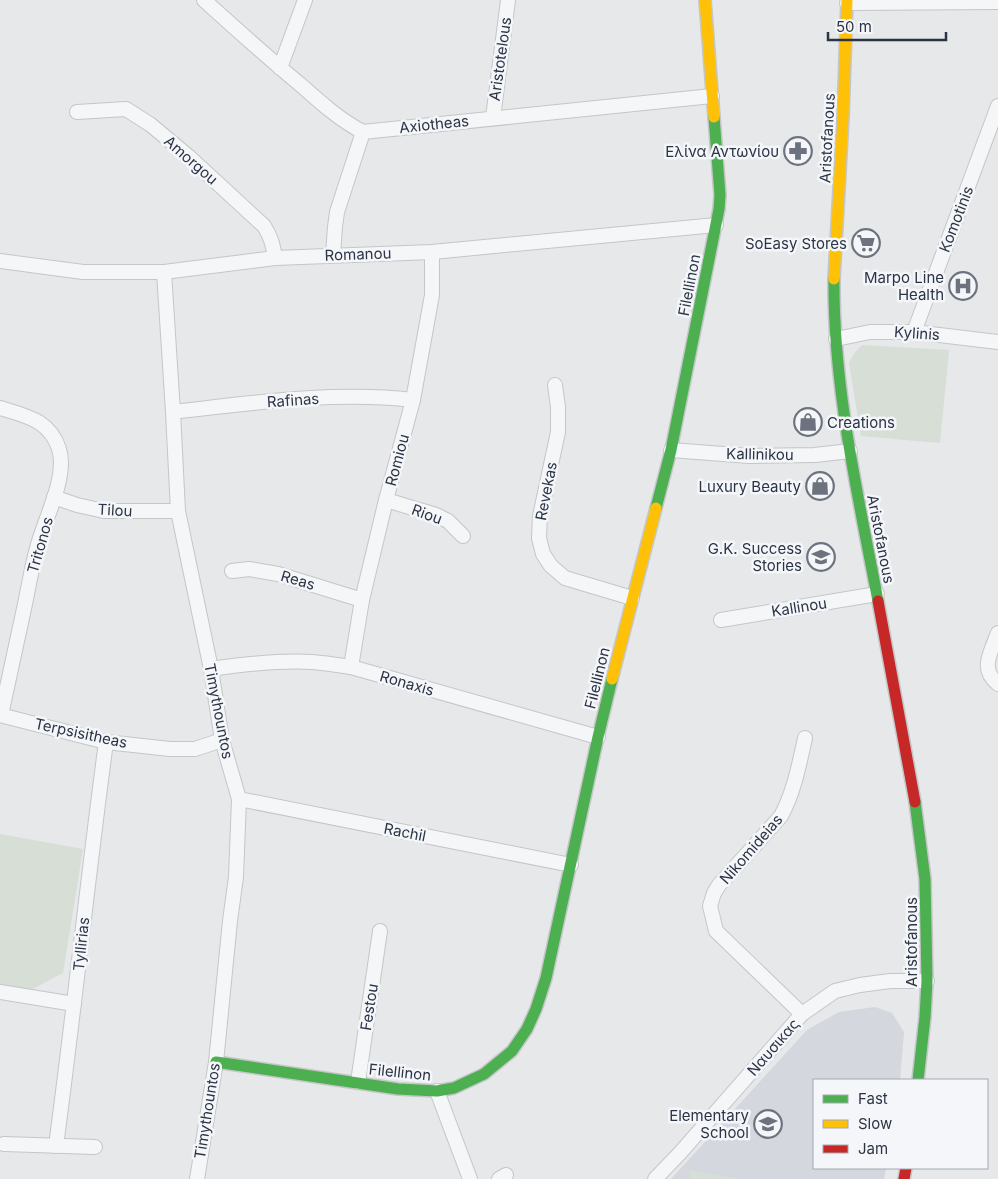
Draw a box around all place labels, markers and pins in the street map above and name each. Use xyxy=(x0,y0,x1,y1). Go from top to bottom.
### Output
pharmacy icon: Ελίνα Αντωνίου xyxy=(783,136,813,166)
place label: Ελίνα Αντωνίου xyxy=(665,142,779,161)
supermarket icon: SoEasy Stores xyxy=(851,228,881,258)
place label: SoEasy Stores xyxy=(745,234,847,253)
place label: Marpo Line Health xyxy=(864,268,944,304)
hospital icon: Marpo Line Health xyxy=(948,271,978,301)
shop icon: Creations xyxy=(793,407,823,437)
place label: Creations xyxy=(827,413,895,432)
shop icon: Luxury Beauty xyxy=(805,471,835,501)
place label: Luxury Beauty xyxy=(698,477,802,496)
place label: G.K. Success Stories xyxy=(708,539,802,575)
school or university icon: G.K. Success Stories xyxy=(806,542,836,572)
place label: Elementary School xyxy=(669,1106,750,1142)
school or university icon: Elementary School xyxy=(753,1109,783,1139)

